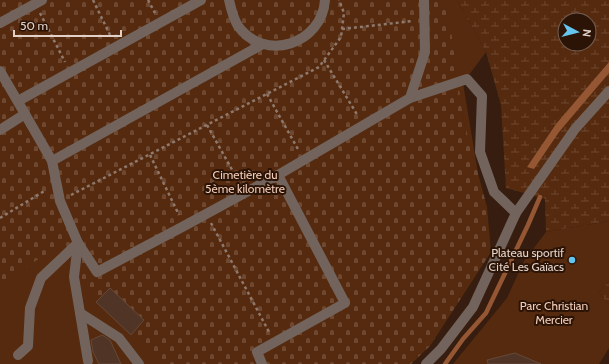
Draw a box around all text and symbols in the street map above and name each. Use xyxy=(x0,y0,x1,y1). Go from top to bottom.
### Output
scale bar xyxy=(14,12,121,38)
north arrow xyxy=(557,12,597,52)
text: 50 m xyxy=(20,18,48,33)
text: N xyxy=(580,29,594,38)
park label: Cimetière du 5ème kilomètre xyxy=(205,167,285,196)
place label: Plateau sportif Cité Les Gaïacs xyxy=(489,245,564,274)
marker: Plateau sportif Cité Les Gaïacs xyxy=(567,255,577,265)
park label: Parc Christian Mercier xyxy=(520,298,589,327)

